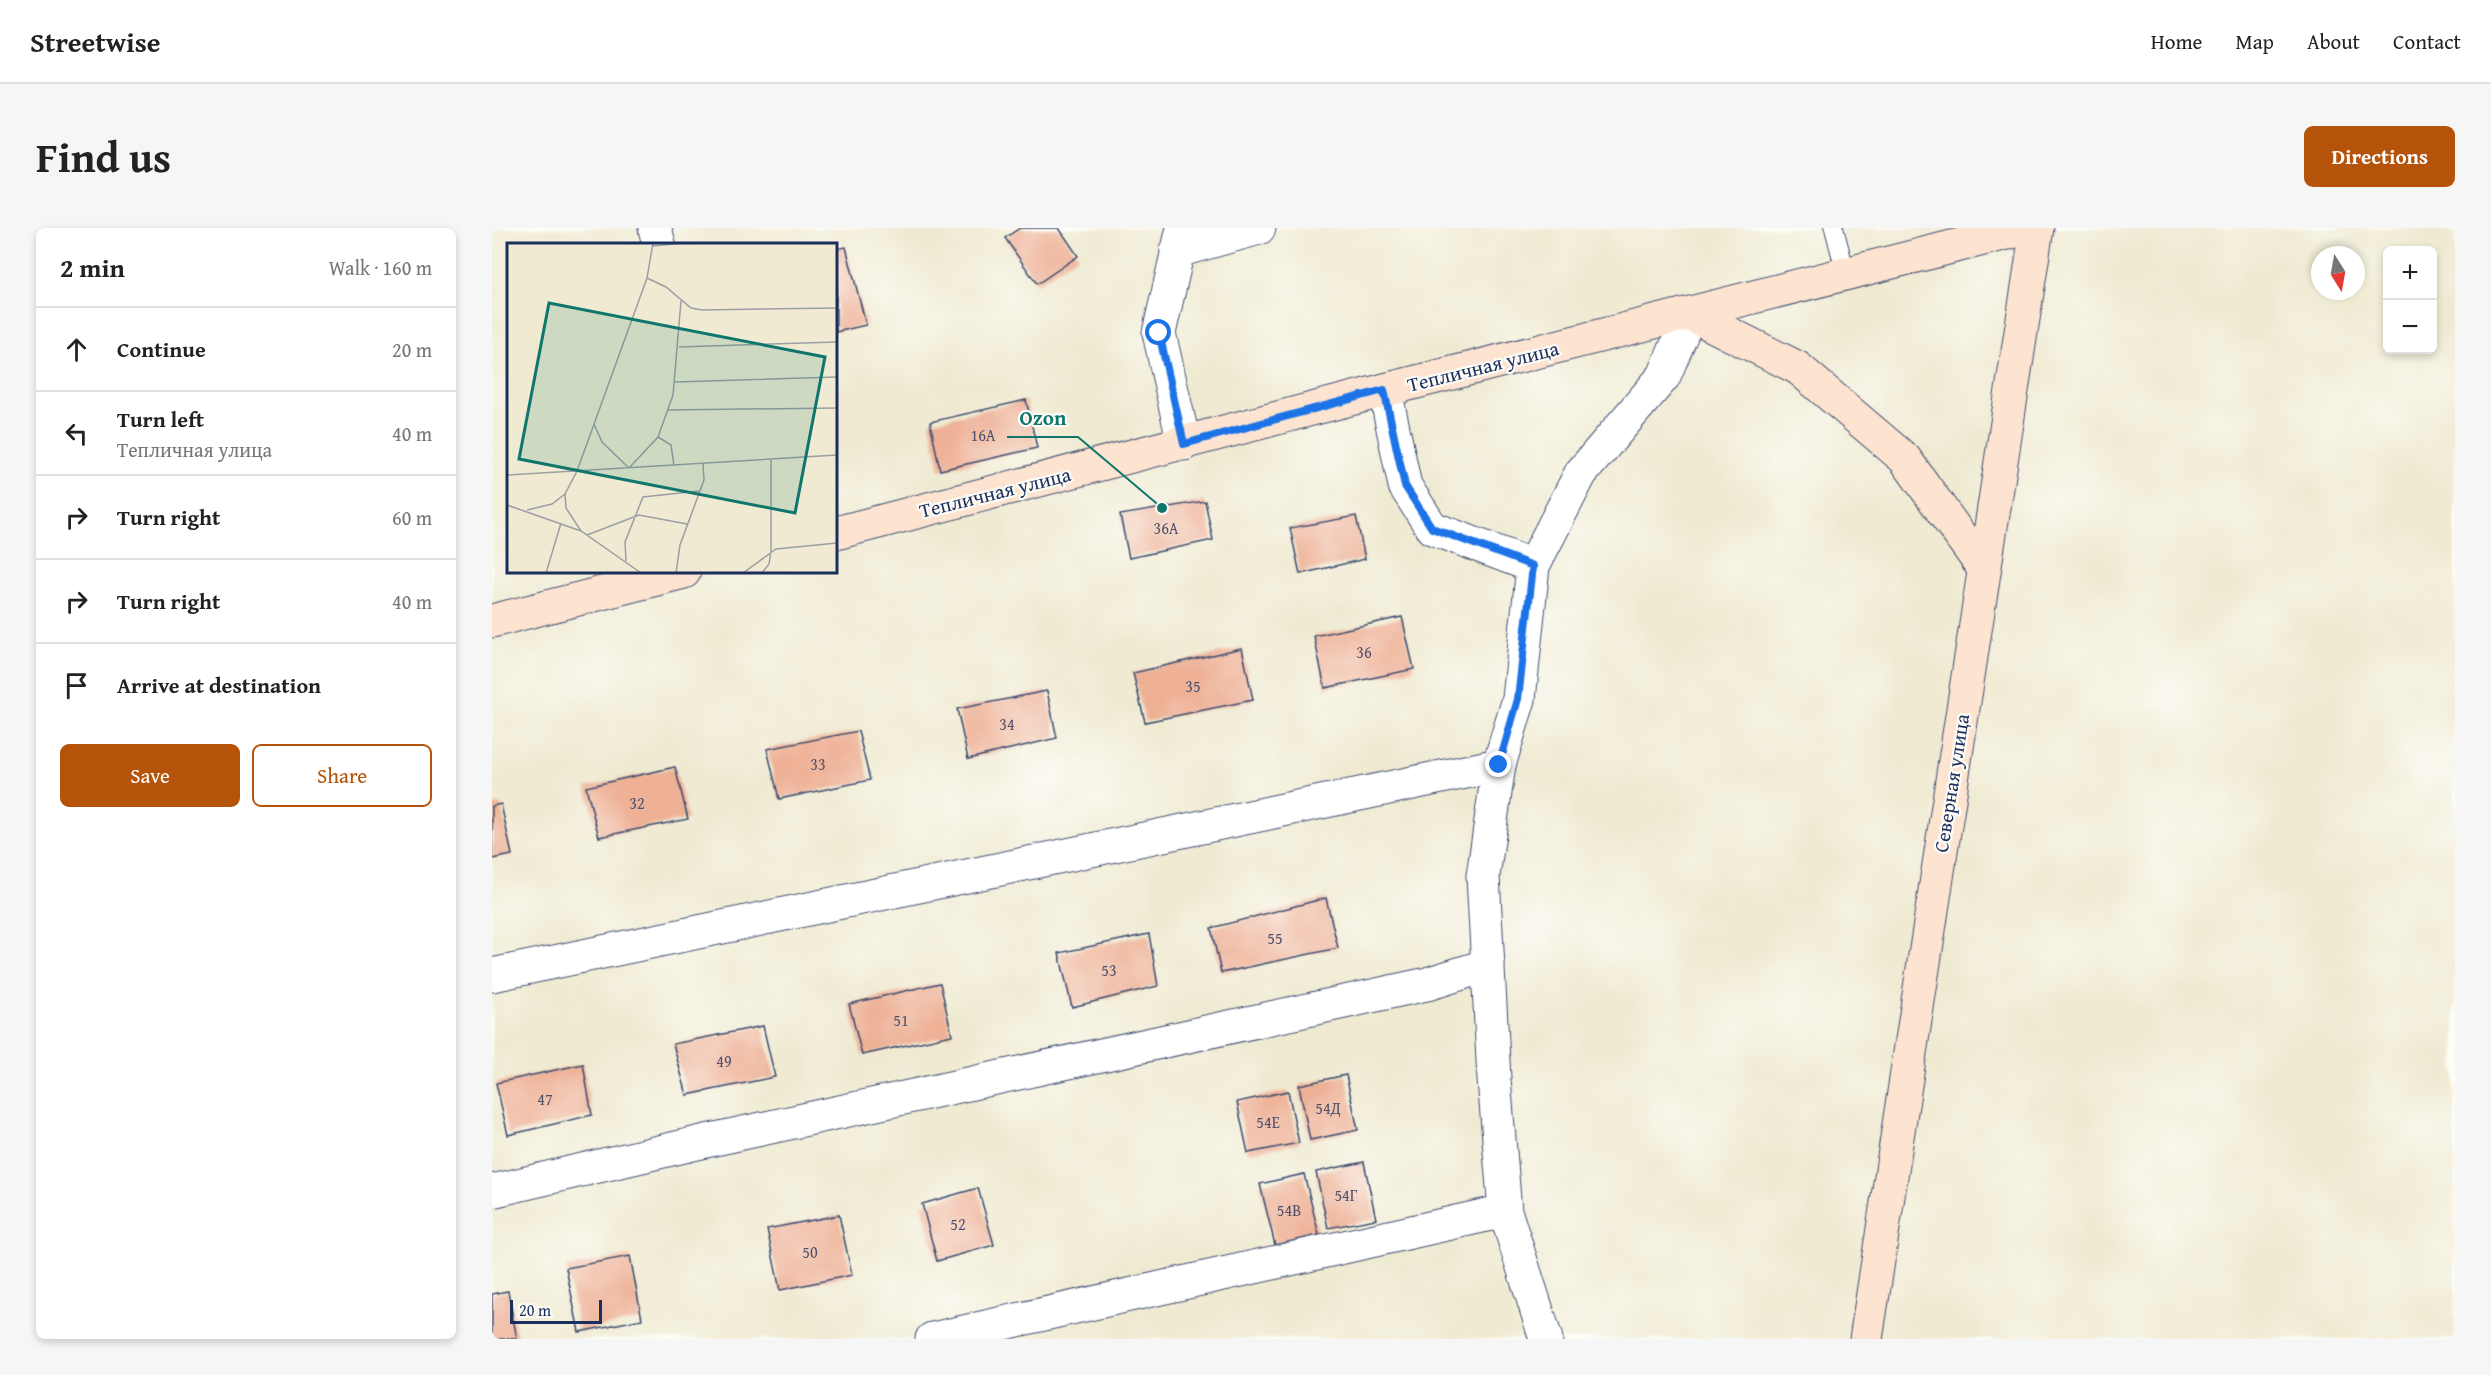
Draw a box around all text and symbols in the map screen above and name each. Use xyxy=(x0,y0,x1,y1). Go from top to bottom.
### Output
text: Streetwise xyxy=(30,21,160,62)
text: Home xyxy=(2151,26,2202,57)
text: Map xyxy=(2235,26,2274,57)
text: About xyxy=(2307,26,2360,57)
text: Contact xyxy=(2393,26,2461,57)
text: Find us xyxy=(36,126,171,187)
button: Directions xyxy=(2304,126,2455,187)
inset map xyxy=(507,243,837,573)
north arrow xyxy=(2311,246,2365,300)
map controls xyxy=(2383,246,2437,354)
button: + xyxy=(2383,246,2437,300)
text: 2 min xyxy=(60,248,125,287)
text: Walk · 160 m xyxy=(329,253,432,282)
button: − xyxy=(2383,300,2437,354)
route start xyxy=(1145,319,1171,345)
icon: ahead xyxy=(60,333,93,366)
text: Continue xyxy=(117,333,206,365)
street label: Тепличная улица xyxy=(1404,333,1562,399)
text: 20 m xyxy=(392,335,432,364)
callout: Ozon xyxy=(1007,398,1078,437)
text: Ozon xyxy=(1020,402,1067,433)
text: Turn left xyxy=(117,403,204,435)
icon: left xyxy=(60,417,93,450)
text: 40 m xyxy=(392,419,432,448)
house number: 16А xyxy=(970,423,996,447)
text: Тепличная улица xyxy=(117,435,272,464)
street label: Тепличная улица xyxy=(916,459,1074,525)
icon: right xyxy=(60,501,93,534)
text: Turn right xyxy=(117,501,220,533)
text: 60 m xyxy=(392,503,432,532)
house number: 36А xyxy=(1153,516,1179,540)
icon: right xyxy=(60,585,93,618)
text: Turn right xyxy=(117,585,220,617)
text: 40 m xyxy=(392,587,432,616)
house number: 36 xyxy=(1356,640,1372,664)
icon: arrive xyxy=(60,669,93,702)
text: Arrive at destination xyxy=(117,669,321,701)
house number: 35 xyxy=(1185,674,1201,698)
street label: Северная улица xyxy=(1926,711,1976,854)
house number: 34 xyxy=(999,712,1015,736)
button: Save xyxy=(60,744,240,807)
button: Share xyxy=(252,744,432,807)
route end xyxy=(1485,751,1511,777)
house number: 33 xyxy=(810,752,826,776)
house number: 32 xyxy=(629,791,645,815)
house number: 55 xyxy=(1267,926,1283,950)
house number: 53 xyxy=(1101,958,1117,982)
house number: 51 xyxy=(893,1008,909,1032)
house number: 49 xyxy=(716,1049,732,1073)
house number: 47 xyxy=(537,1087,553,1111)
house number: 54Д xyxy=(1315,1096,1341,1120)
house number: 54Е xyxy=(1256,1110,1280,1134)
house number: 54Г xyxy=(1334,1183,1358,1207)
house number: 54В xyxy=(1277,1198,1301,1222)
house number: 52 xyxy=(950,1212,966,1236)
house number: 50 xyxy=(802,1240,818,1264)
scale bar xyxy=(510,1297,602,1324)
text: 20 m xyxy=(519,1298,551,1322)

